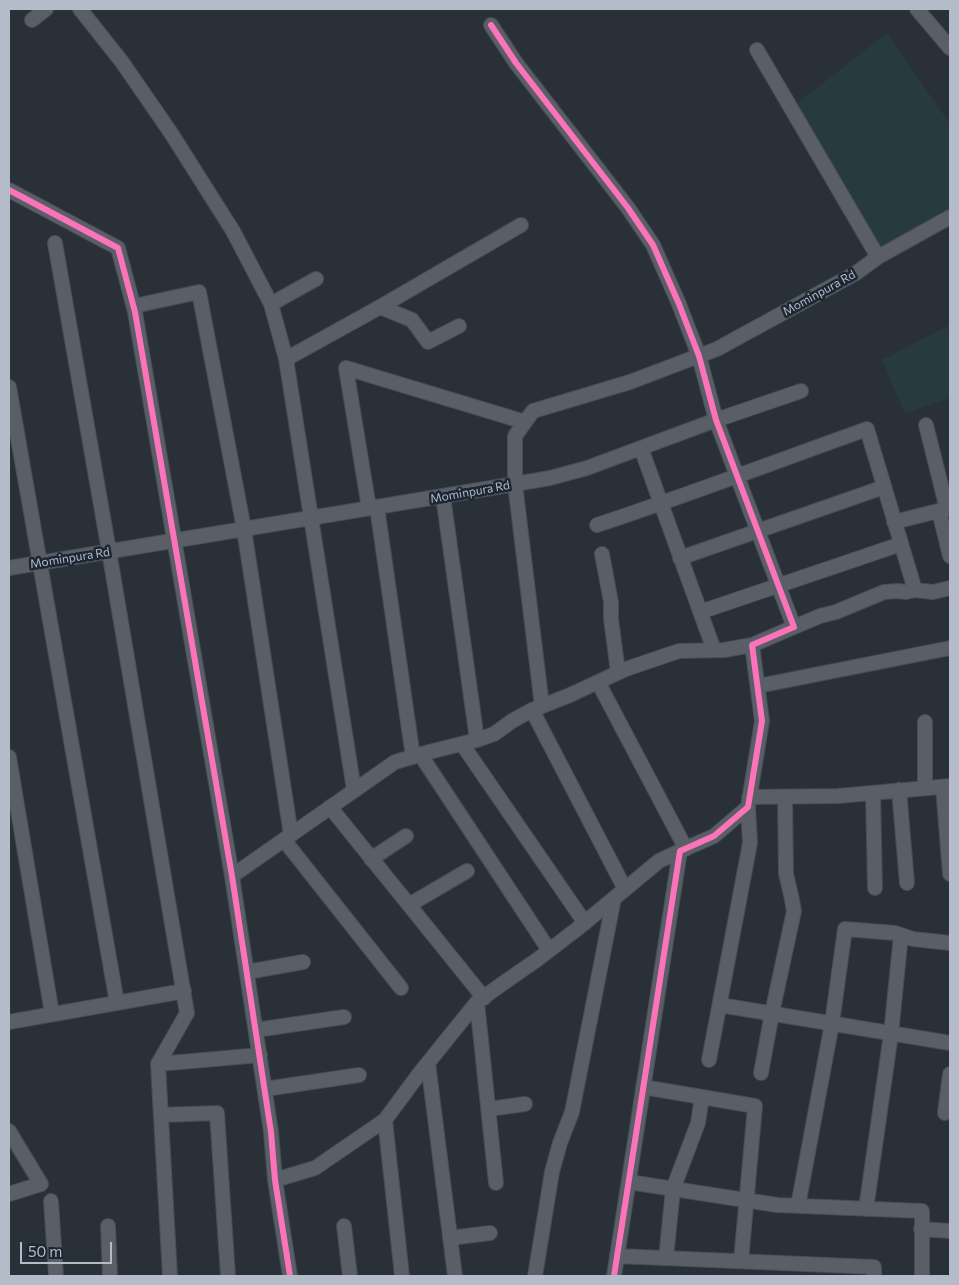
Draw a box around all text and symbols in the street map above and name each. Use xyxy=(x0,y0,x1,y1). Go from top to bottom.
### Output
street label: Mominpura Rd xyxy=(780,267,858,319)
street label: Mominpura Rd xyxy=(429,478,511,506)
street label: Mominpura Rd xyxy=(29,545,111,571)
scale bar xyxy=(22,1232,115,1264)
text: 50 m xyxy=(28,1242,62,1260)

